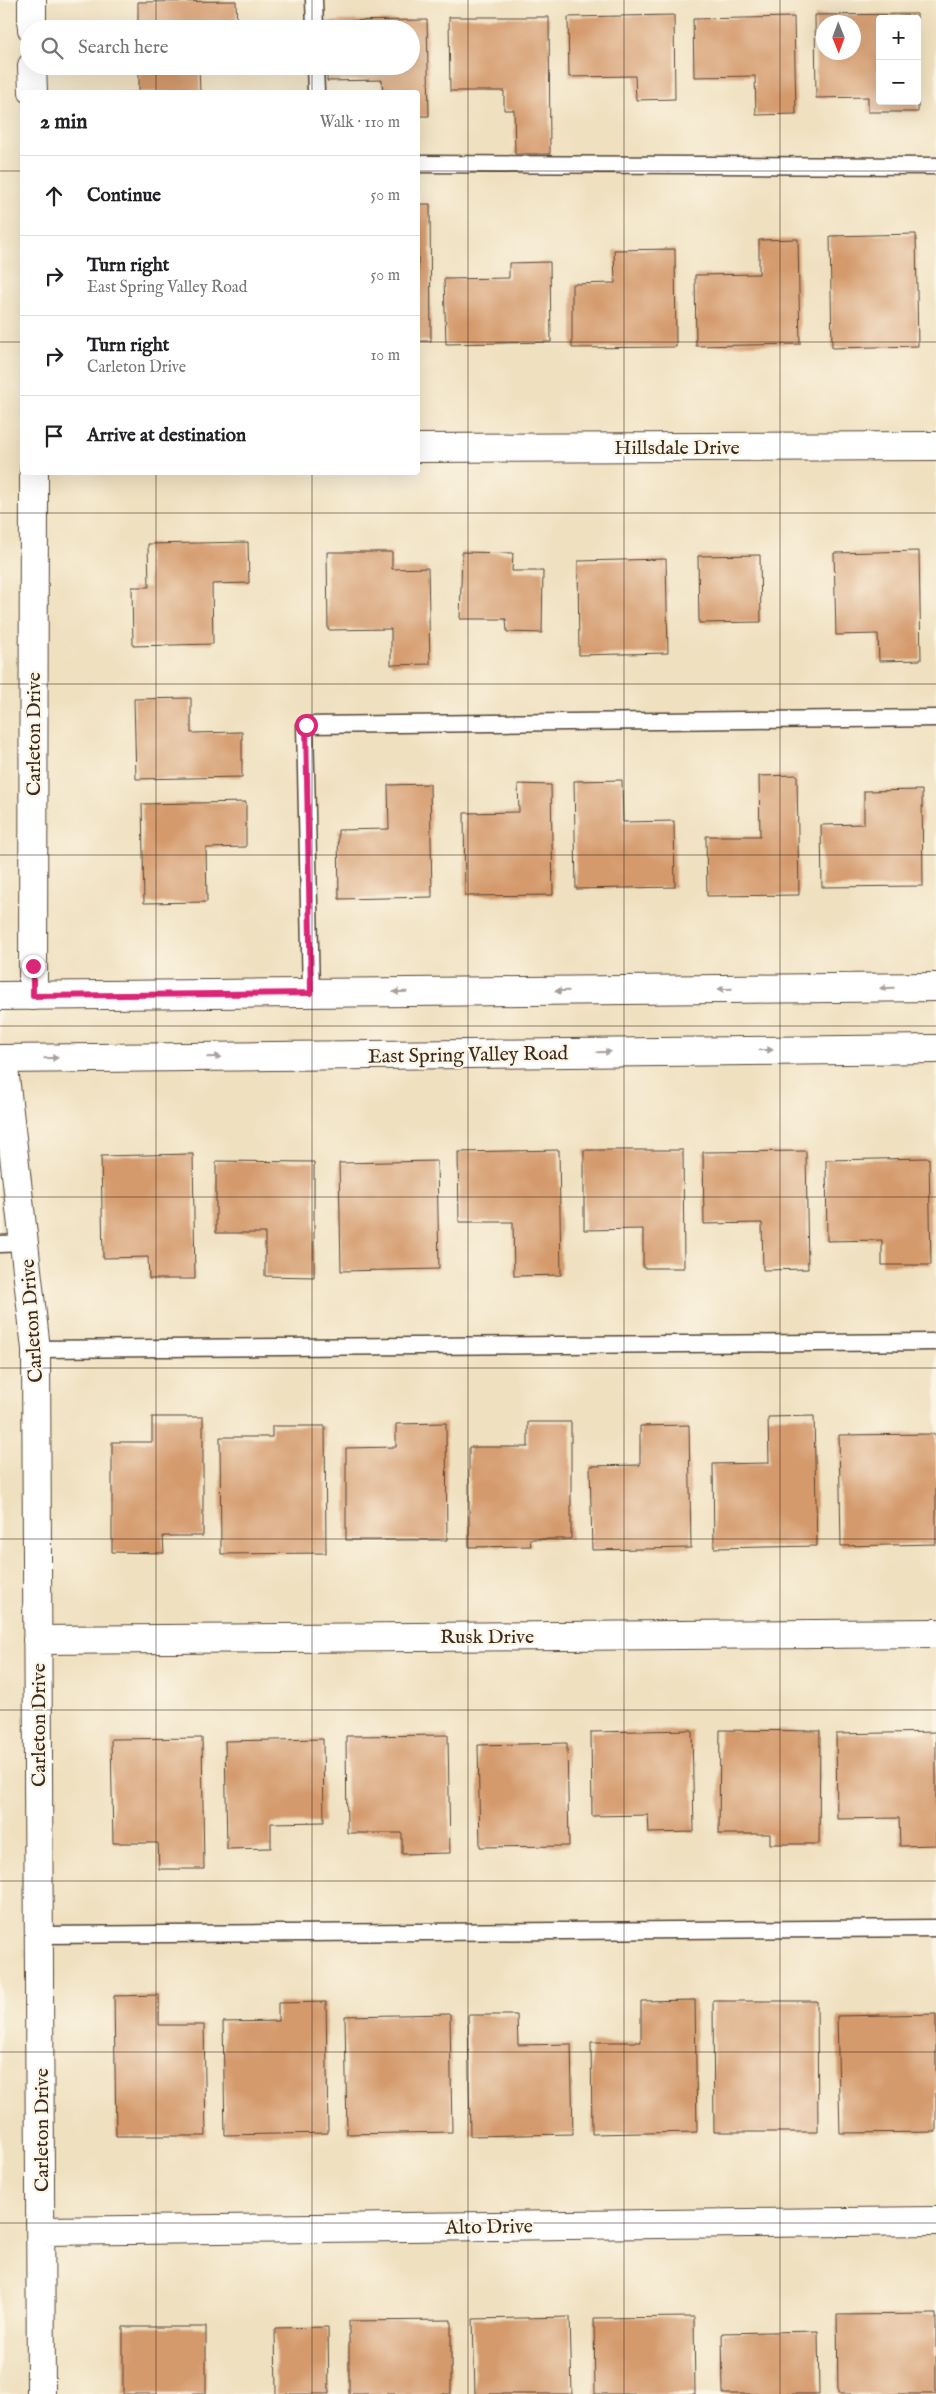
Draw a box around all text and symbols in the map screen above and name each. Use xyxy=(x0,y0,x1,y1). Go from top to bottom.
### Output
north arrow xyxy=(816,15,861,60)
map controls xyxy=(876,15,921,105)
button: + xyxy=(876,15,921,60)
search box xyxy=(20,20,420,75)
icon: search xyxy=(38,34,66,62)
text: Search here xyxy=(78,36,169,60)
button: − xyxy=(876,60,921,105)
text: 2 min xyxy=(40,109,87,136)
text: Walk · 110 m xyxy=(320,113,400,133)
icon: ahead xyxy=(40,182,68,210)
text: Continue xyxy=(87,184,161,208)
text: 50 m xyxy=(371,186,400,206)
text: Turn right xyxy=(87,254,169,278)
icon: right xyxy=(40,262,68,290)
text: 50 m xyxy=(371,266,400,286)
text: East Spring Valley Road xyxy=(87,278,247,298)
text: Turn right xyxy=(87,334,169,358)
icon: right xyxy=(40,342,68,370)
text: 10 m xyxy=(370,346,400,366)
text: Carleton Drive xyxy=(87,358,186,378)
icon: arrive xyxy=(40,422,68,450)
text: Arrive at destination xyxy=(87,424,246,448)
street label: Hillsdale Drive xyxy=(614,436,740,461)
street label: Carleton Drive xyxy=(22,672,47,796)
route start xyxy=(295,714,318,737)
route end xyxy=(22,955,45,978)
one-way arrow xyxy=(879,984,895,992)
one-way arrow xyxy=(717,985,733,993)
one-way arrow xyxy=(554,987,570,995)
one-way arrow xyxy=(392,988,408,996)
street label: East Spring Valley Road xyxy=(368,1041,569,1070)
one-way arrow xyxy=(759,1046,775,1054)
one-way arrow xyxy=(596,1048,612,1056)
one-way arrow xyxy=(206,1052,222,1060)
one-way arrow xyxy=(44,1054,60,1062)
street label: Carleton Drive xyxy=(16,1258,49,1384)
street label: Rusk Drive xyxy=(440,1625,534,1650)
street label: Carleton Drive xyxy=(27,1663,52,1787)
street label: Carleton Drive xyxy=(30,2068,55,2192)
street label: Alto Drive xyxy=(444,2214,533,2241)

